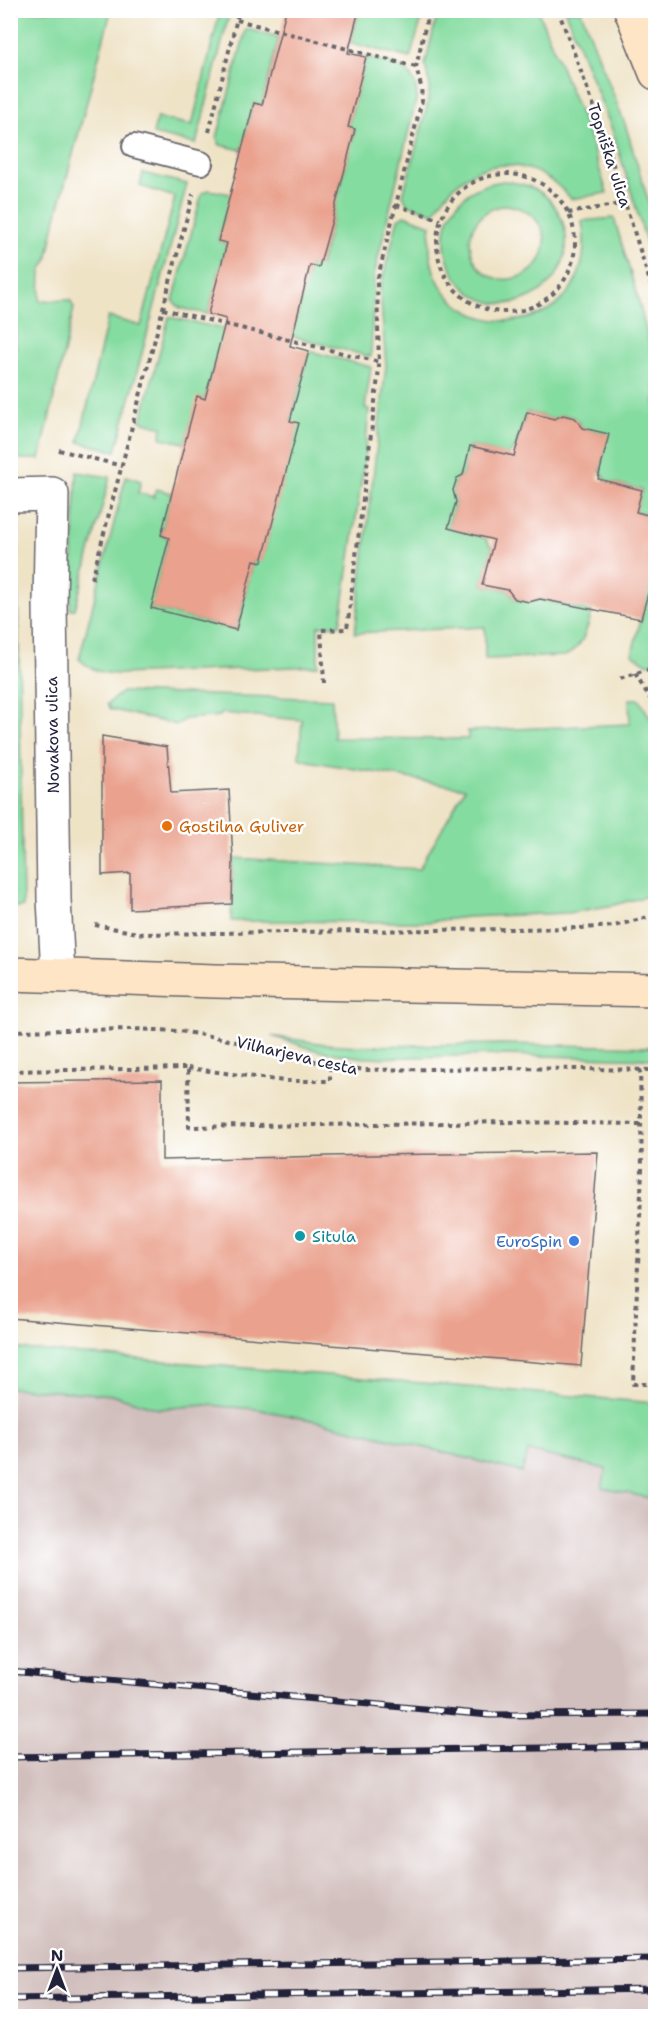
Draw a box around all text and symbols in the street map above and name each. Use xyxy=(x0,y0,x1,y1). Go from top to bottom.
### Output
street label: Topniška ulica xyxy=(583,100,636,210)
street label: Novakova ulica xyxy=(41,676,64,794)
place label: Gostilna Guliver xyxy=(179,816,304,837)
marker: Gostilna Guliver xyxy=(160,819,174,833)
street label: Vilharjeva cesta xyxy=(234,1031,360,1080)
place label: Situla xyxy=(312,1226,356,1247)
marker: Situla xyxy=(293,1229,307,1243)
place label: EuroSpin xyxy=(496,1231,562,1252)
marker: EuroSpin xyxy=(567,1234,581,1248)
north arrow xyxy=(27,1940,87,2000)
text: N xyxy=(51,1945,63,1966)

